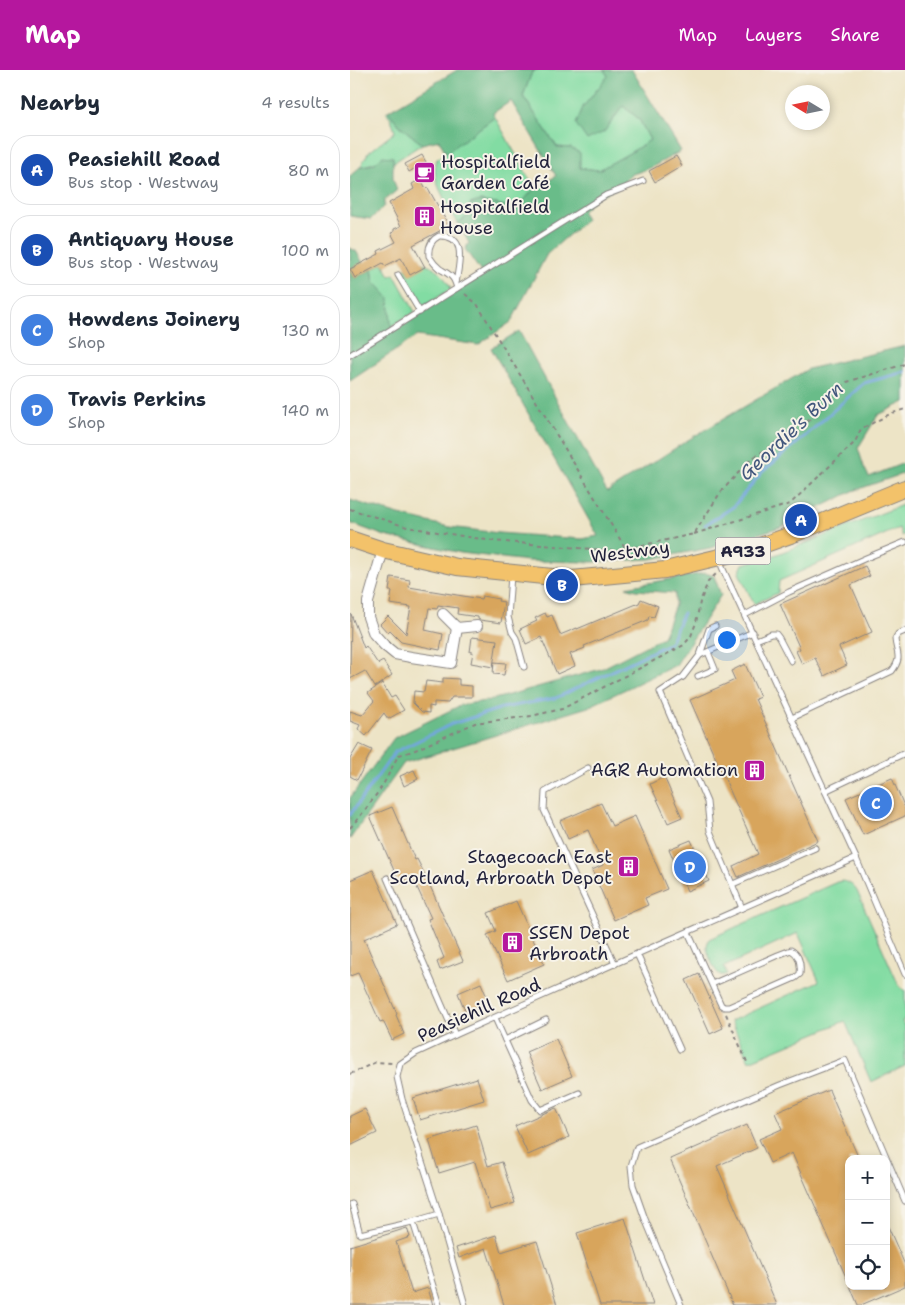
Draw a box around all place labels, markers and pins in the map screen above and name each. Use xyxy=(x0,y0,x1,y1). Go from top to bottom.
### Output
place label: Hospitalfield Garden Café xyxy=(441,150,550,195)
cafe icon: Hospitalfield Garden Café xyxy=(413,160,437,184)
place label: Hospitalfield House xyxy=(440,195,549,240)
building icon: Hospitalfield House xyxy=(412,205,436,229)
pin: A xyxy=(785,501,817,539)
pin: B xyxy=(546,566,578,604)
place label: AGR Automation xyxy=(591,758,738,782)
building icon: AGR Automation xyxy=(742,758,766,782)
pin: C xyxy=(860,784,892,822)
place label: Stagecoach East Scotland, Arbroath Depot xyxy=(390,845,612,890)
pin: D xyxy=(674,848,706,886)
building icon: Stagecoach East Scotland, Arbroath Depot xyxy=(616,855,640,879)
place label: SSEN Depot Arbroath xyxy=(529,921,630,966)
building icon: SSEN Depot Arbroath xyxy=(501,931,525,955)

